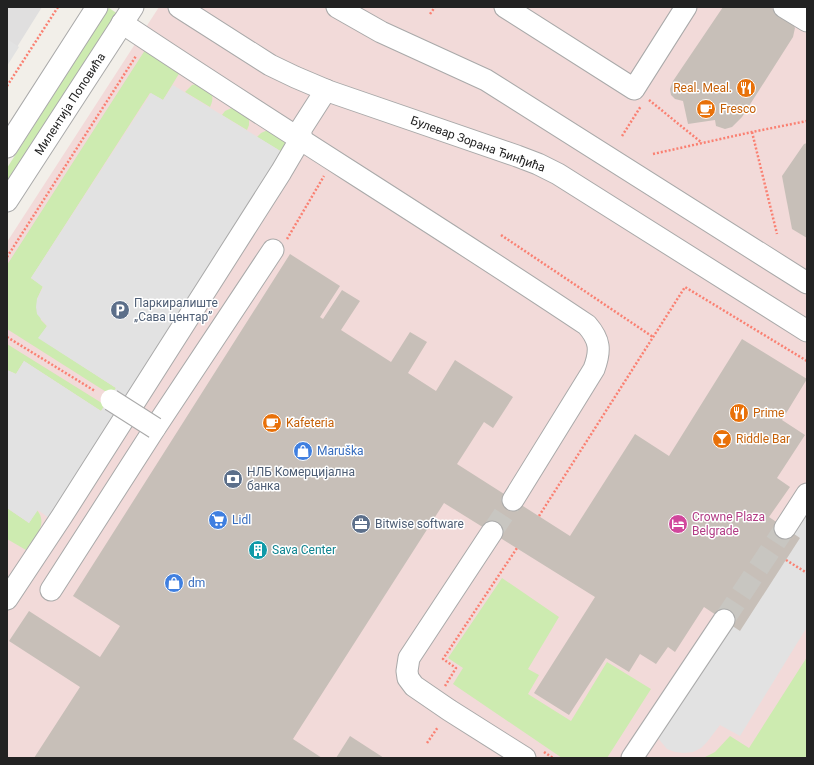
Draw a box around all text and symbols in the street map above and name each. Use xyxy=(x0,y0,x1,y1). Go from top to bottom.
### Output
street label: Милентија Поповића xyxy=(32,50,108,158)
restaurant icon: Real. Meal. xyxy=(735,77,757,99)
place label: Real. Meal. xyxy=(673,81,732,95)
cafe icon: Fresco xyxy=(695,98,717,120)
place label: Fresco xyxy=(720,102,756,116)
street label: Булевар Зорана Ђинђића xyxy=(409,113,547,175)
place label: Паркиралиште „Сава центар” xyxy=(134,296,218,324)
parking icon: Паркиралиште „Сава центар” xyxy=(109,299,131,321)
restaurant icon: Prime xyxy=(728,402,750,424)
place label: Prime xyxy=(753,406,784,420)
cafe icon: Kafeteria xyxy=(261,412,283,434)
place label: Kafeteria xyxy=(286,416,334,430)
bar icon: Riddle Bar xyxy=(711,428,733,450)
place label: Riddle Bar xyxy=(736,432,790,446)
shop icon: Maruška xyxy=(292,440,314,462)
place label: Maruška xyxy=(317,444,364,458)
place label: НЛБ Комерцијална банка xyxy=(247,465,355,493)
bank icon: НЛБ Комерцијална банка xyxy=(222,468,244,490)
supermarket icon: Lidl xyxy=(207,509,229,531)
place label: Crowne Plaza Belgrade xyxy=(692,510,765,538)
place label: Lidl xyxy=(232,513,251,527)
office icon: Bitwise software xyxy=(350,513,372,535)
hotel icon: Crowne Plaza Belgrade xyxy=(667,513,689,535)
place label: Bitwise software xyxy=(375,517,464,531)
building icon: Sava Center xyxy=(247,539,269,561)
place label: Sava Center xyxy=(272,543,336,557)
shop icon: dm xyxy=(163,572,185,594)
place label: dm xyxy=(188,576,205,590)

